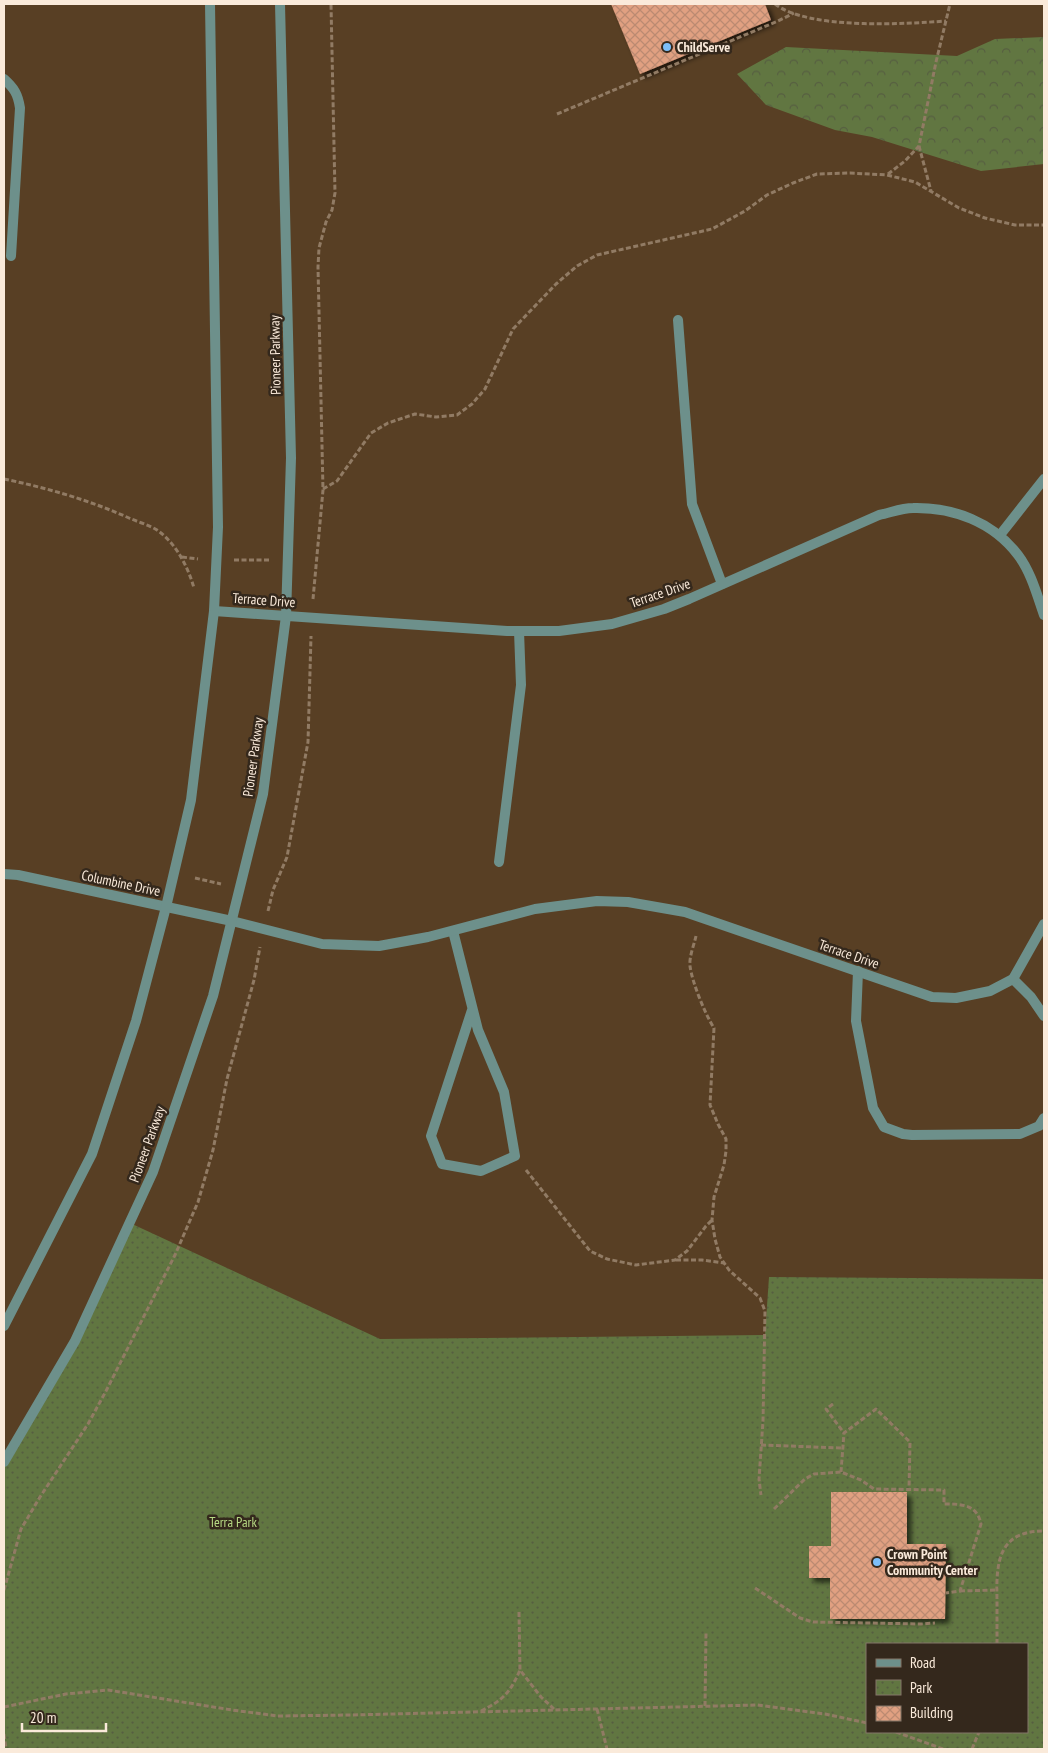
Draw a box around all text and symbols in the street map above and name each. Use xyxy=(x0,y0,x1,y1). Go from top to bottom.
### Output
place label: ChildServe xyxy=(677,38,730,56)
marker: ChildServe xyxy=(661,41,673,53)
street label: Pioneer Parkway xyxy=(265,314,285,395)
street label: Terrace Drive xyxy=(627,574,693,612)
street label: Terrace Drive xyxy=(232,589,296,611)
street label: Pioneer Parkway xyxy=(239,716,268,798)
street label: Columbine Drive xyxy=(80,866,162,900)
street label: Terrace Drive xyxy=(816,935,882,973)
street label: Pioneer Parkway xyxy=(125,1103,169,1185)
park label: Terra Park xyxy=(209,1513,257,1531)
place label: Crown Point Community Center xyxy=(887,1545,978,1579)
marker: Crown Point Community Center xyxy=(871,1556,883,1568)
legend xyxy=(866,1643,1028,1733)
text: Road xyxy=(910,1653,936,1672)
text: Park xyxy=(910,1678,932,1697)
scale bar xyxy=(22,1700,106,1732)
text: Building xyxy=(910,1703,953,1722)
text: 20 m xyxy=(30,1708,56,1727)

